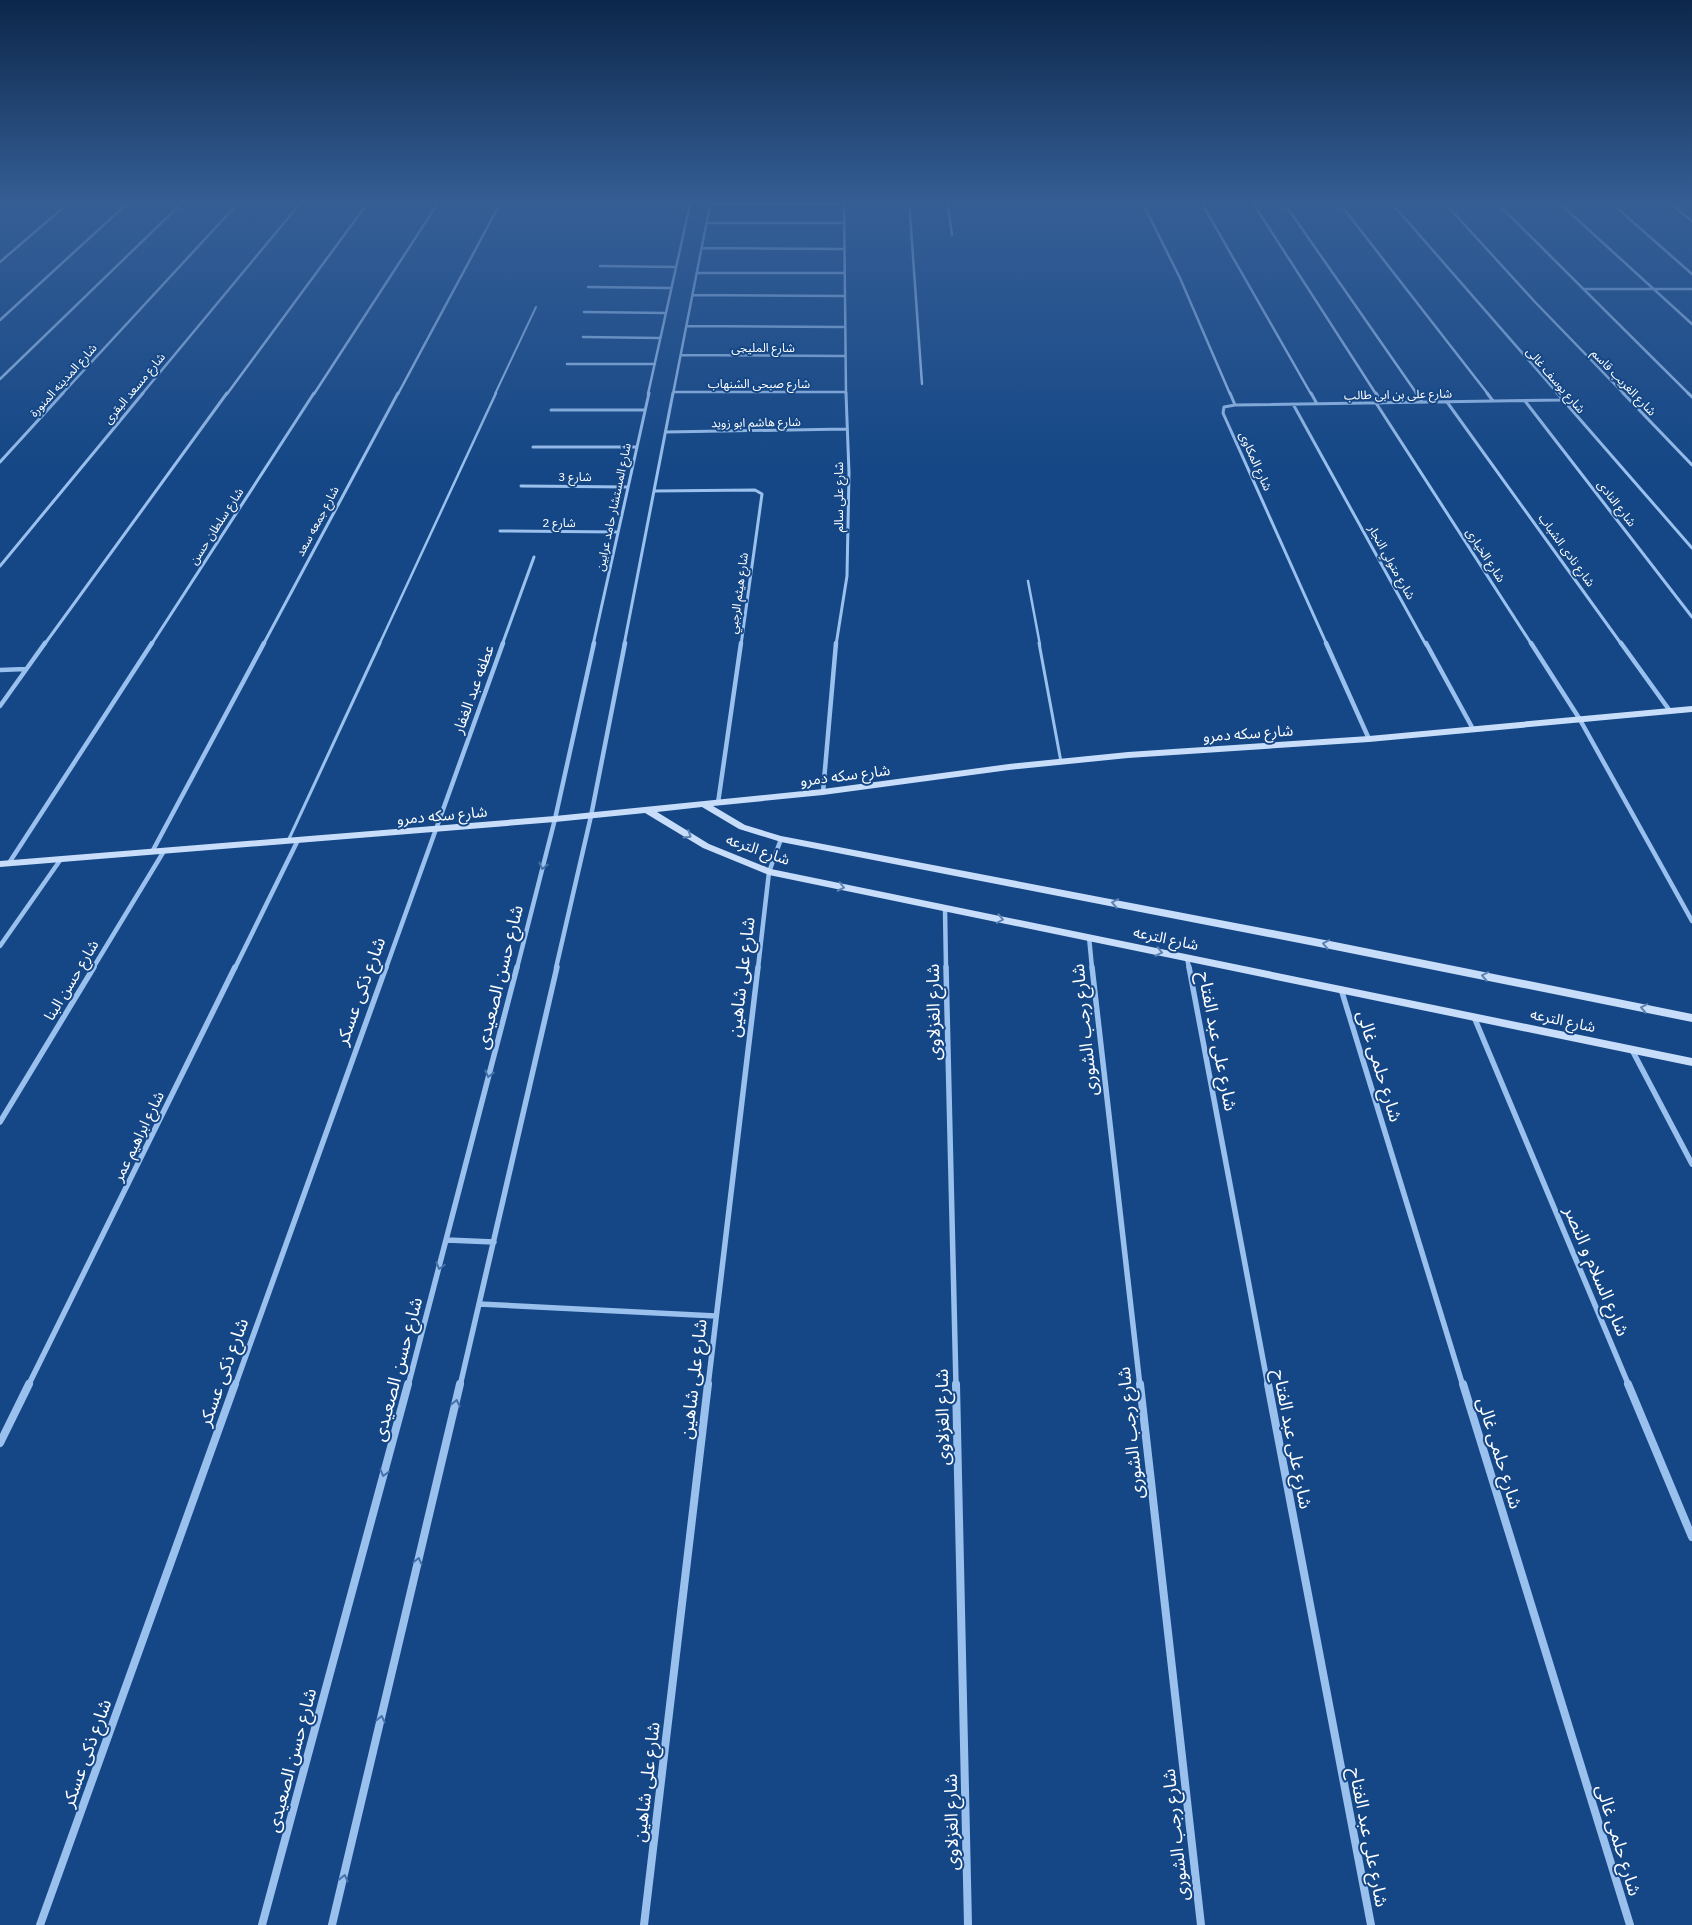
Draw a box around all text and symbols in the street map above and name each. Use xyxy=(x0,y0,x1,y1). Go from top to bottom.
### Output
street label: شارع المدينه المنورة xyxy=(26,340,101,421)
street label: شارع المليجى xyxy=(731,340,795,357)
street label: شارع يوسف غالى xyxy=(1522,344,1589,417)
street label: شارع الغريب قاسم xyxy=(1587,345,1660,420)
street label: شارع مسعد البقرى xyxy=(100,349,170,428)
street label: شارع صبحى الشنهاب xyxy=(708,376,810,393)
street label: شارع على بن ابى طالب xyxy=(1344,386,1452,404)
street label: شارع هاشم ابو زويد xyxy=(711,414,801,432)
street label: شارع المكاوى xyxy=(1234,429,1276,494)
street label: شارع المستشار حامد عرابين xyxy=(592,442,636,573)
street label: شارع على سالم xyxy=(831,462,848,532)
street label: شارع 3 xyxy=(558,469,592,486)
street label: شارع النادى xyxy=(1593,477,1640,530)
street label: شارع جمعه سعد xyxy=(292,483,344,560)
street label: شارع سلطان حسن xyxy=(186,485,248,568)
street label: شارع نادى الشباب xyxy=(1534,511,1598,591)
street label: شارع 2 xyxy=(542,515,576,532)
street label: شارع متولي النجار xyxy=(1362,521,1419,603)
street label: شارع الخيارى xyxy=(1461,525,1509,586)
street label: شارع هيثم الرجبي xyxy=(725,551,754,635)
street label: عطفه عبد الغفار xyxy=(448,642,498,737)
street label: شارع سكه دمرو xyxy=(1202,720,1294,749)
street label: شارع سكه دمرو xyxy=(799,760,892,793)
street label: شارع سكه دمرو xyxy=(396,802,488,831)
one-way arrow xyxy=(683,829,692,839)
street label: شارع الترعه xyxy=(723,829,793,872)
one-way arrow xyxy=(538,862,549,871)
one-way arrow xyxy=(837,881,846,892)
one-way arrow xyxy=(1110,899,1119,909)
street label: شارع حسن الصعيدى xyxy=(470,902,531,1052)
one-way arrow xyxy=(996,914,1005,924)
street label: شارع على شاهين xyxy=(722,916,763,1039)
street label: شارع الترعه xyxy=(1131,922,1201,957)
street label: شارع ذكى عسكر xyxy=(329,934,393,1050)
street label: شارع حسن البنا xyxy=(39,936,105,1025)
one-way arrow xyxy=(1321,939,1330,949)
one-way arrow xyxy=(1155,946,1164,957)
street label: شارع رجب الشورى xyxy=(1066,962,1105,1097)
street label: شارع الغزلاوى xyxy=(921,963,948,1060)
street label: شارع على عبد الفتاح xyxy=(1190,969,1243,1113)
one-way arrow xyxy=(1480,972,1489,982)
street label: شارع الترعه xyxy=(1528,1004,1598,1039)
one-way arrow xyxy=(1640,1004,1649,1014)
street label: شارع حلمى غالى xyxy=(1349,1007,1408,1125)
one-way arrow xyxy=(485,1070,495,1078)
street label: شارع ابراهيم عمر xyxy=(108,1088,171,1186)
street label: شارع السلام و النصر xyxy=(1556,1202,1635,1341)
one-way arrow xyxy=(435,1261,446,1270)
street label: شارع حسن الصعيدى xyxy=(367,1295,430,1444)
street label: شارع ذكى عسكر xyxy=(192,1315,256,1431)
street label: شارع على شاهين xyxy=(674,1318,715,1441)
street label: شارع رجب الشورى xyxy=(1112,1365,1151,1500)
street label: شارع على عبد الفتاح xyxy=(1265,1367,1318,1511)
street label: شارع الغزلاوى xyxy=(930,1368,957,1465)
street label: شارع حلمى غالى xyxy=(1469,1394,1528,1512)
one-way arrow xyxy=(450,1399,461,1408)
one-way arrow xyxy=(379,1469,390,1478)
one-way arrow xyxy=(412,1557,423,1566)
street label: شارع حسن الصعيدى xyxy=(261,1686,324,1835)
street label: شارع ذكى عسكر xyxy=(55,1696,119,1812)
one-way arrow xyxy=(375,1715,386,1724)
street label: شارع على شاهين xyxy=(627,1721,668,1844)
street label: شارع على عبد الفتاح xyxy=(1341,1765,1394,1909)
street label: شارع رجب الشورى xyxy=(1157,1767,1196,1902)
street label: شارع الغزلاوى xyxy=(939,1773,966,1870)
street label: شارع حلمى غالى xyxy=(1588,1781,1647,1899)
one-way arrow xyxy=(338,1873,349,1882)

